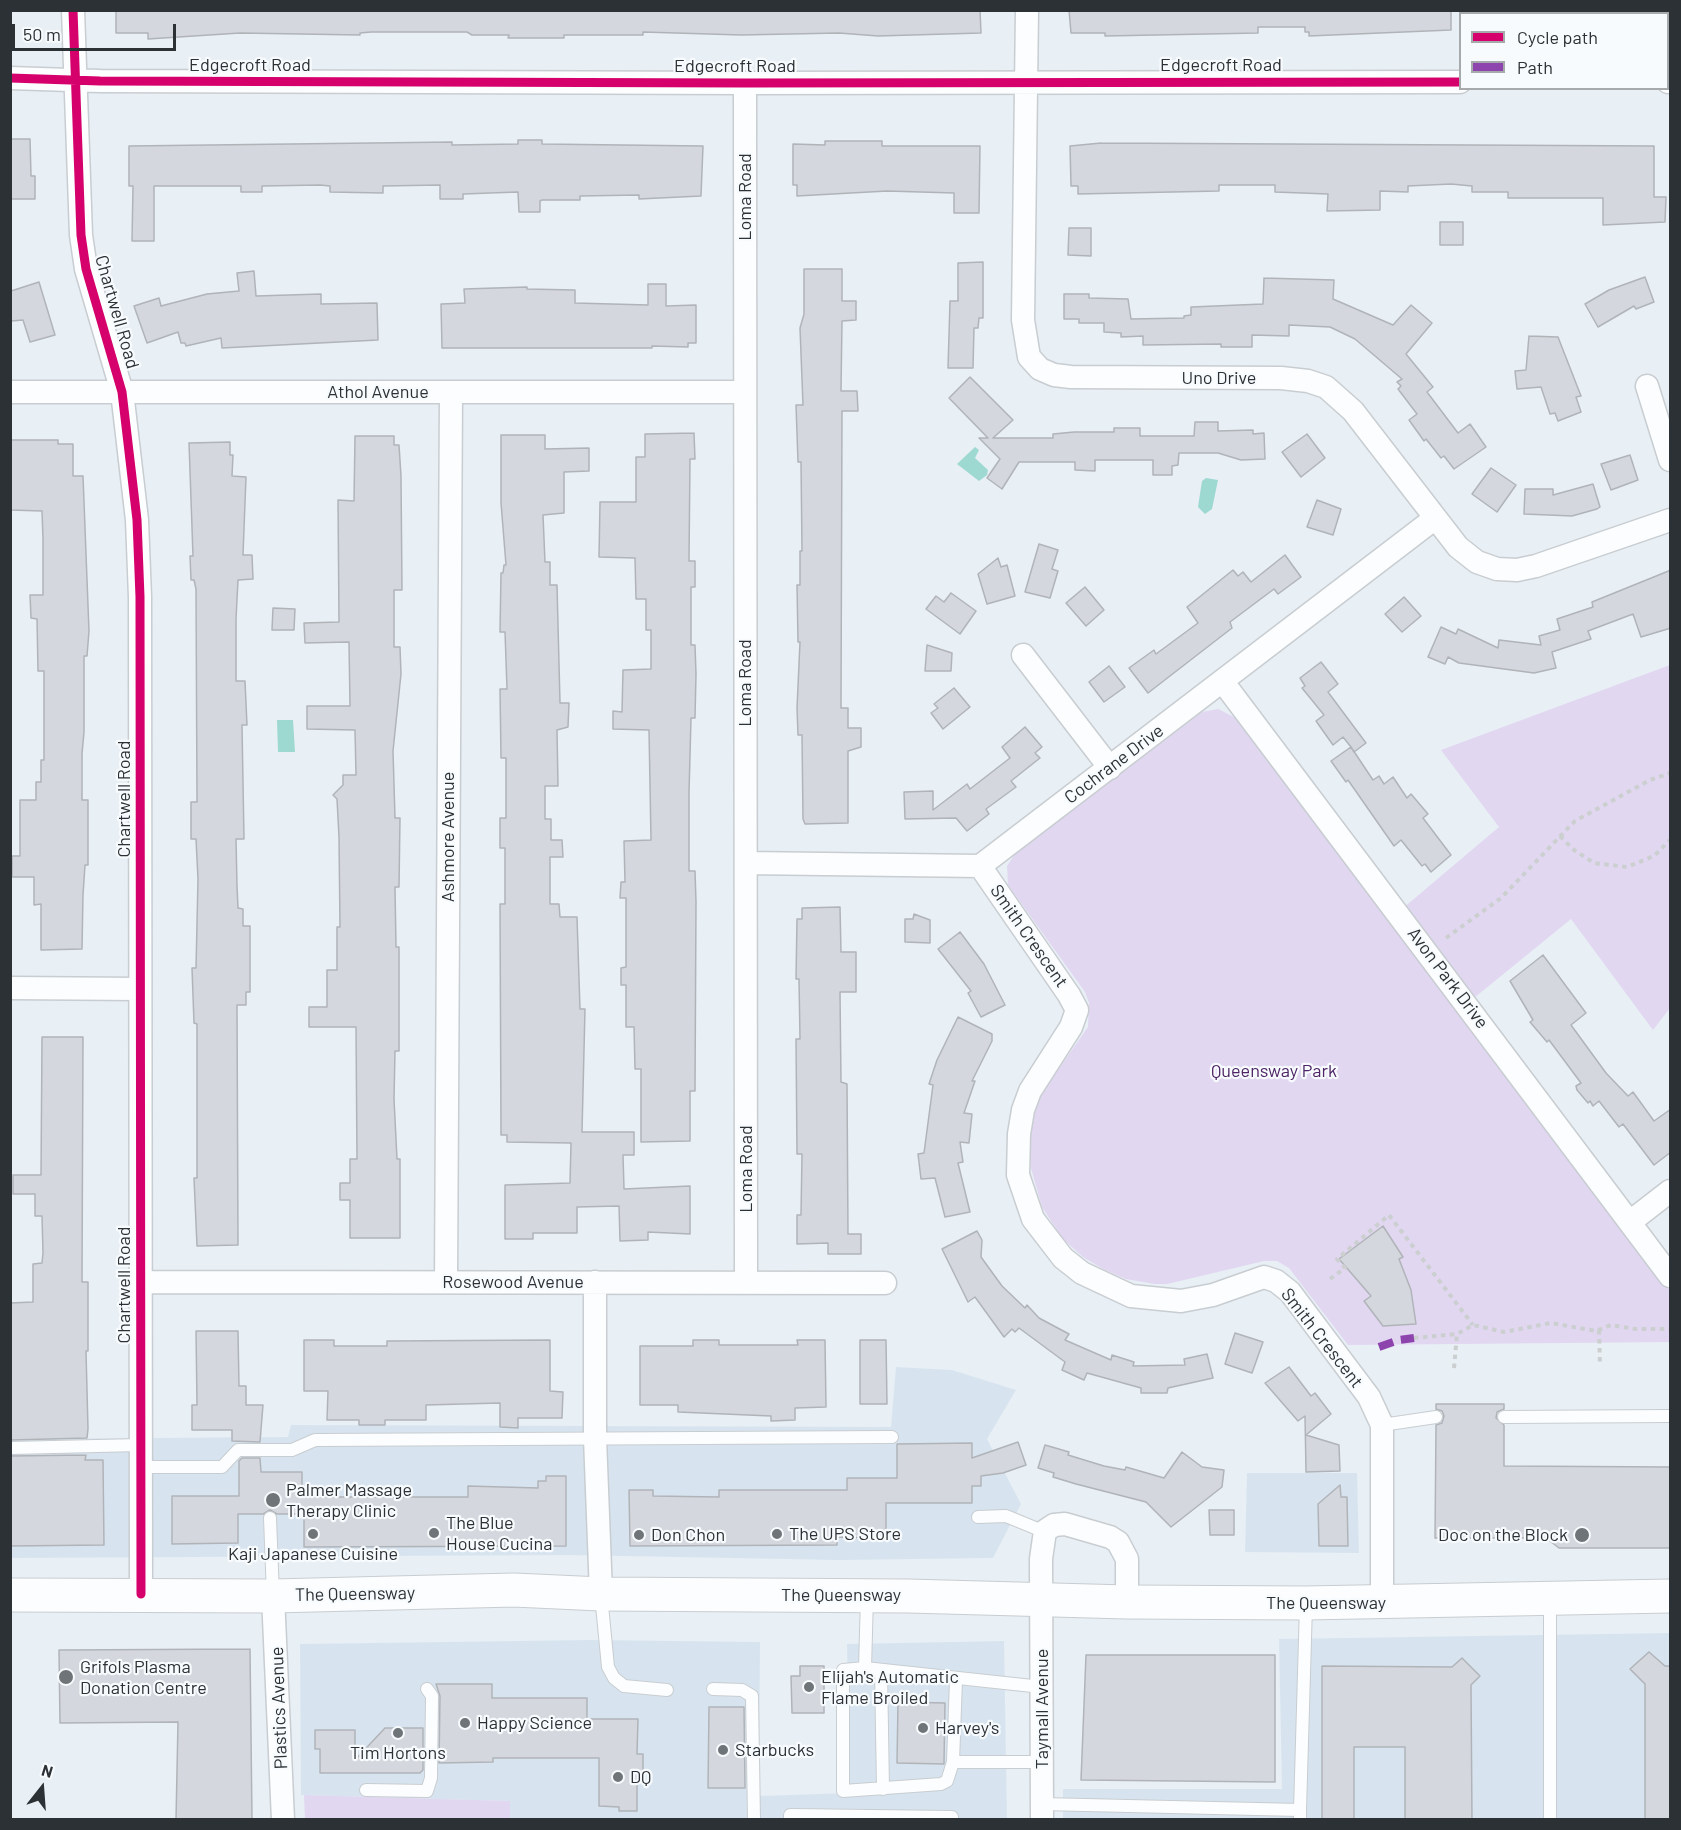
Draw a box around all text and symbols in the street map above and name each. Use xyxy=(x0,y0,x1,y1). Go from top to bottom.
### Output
scale bar xyxy=(15,12,178,50)
legend xyxy=(1459,12,1669,90)
text: 50 m xyxy=(23,23,61,45)
text: Cycle path xyxy=(1517,26,1598,48)
street label: Edgecroft Road xyxy=(189,54,311,76)
street label: Edgecroft Road xyxy=(1160,54,1282,76)
street label: Edgecroft Road xyxy=(674,55,796,77)
text: Path xyxy=(1517,56,1553,78)
street label: Loma Road xyxy=(734,153,756,241)
street label: Chartwell Road xyxy=(90,253,144,371)
street label: Uno Drive xyxy=(1182,367,1256,389)
street label: Athol Avenue xyxy=(327,381,429,403)
street label: Loma Road xyxy=(734,639,756,727)
street label: Cochrane Drive xyxy=(1060,720,1168,808)
street label: Chartwell Road xyxy=(113,740,135,858)
street label: Ashmore Avenue xyxy=(437,772,459,902)
street label: Smith Crescent xyxy=(986,880,1072,992)
street label: Avon Park Drive xyxy=(1403,923,1493,1033)
park label: Queensway Park xyxy=(1211,1060,1337,1082)
street label: Loma Road xyxy=(735,1125,757,1213)
street label: Chartwell Road xyxy=(113,1226,135,1344)
street label: Rosewood Avenue xyxy=(442,1271,584,1293)
street label: Smith Crescent xyxy=(1276,1284,1368,1392)
place label: Palmer Massage Therapy Clinic xyxy=(286,1479,412,1522)
marker: Palmer Massage Therapy Clinic xyxy=(264,1491,282,1509)
place label: The Blue House Cucina xyxy=(446,1512,553,1555)
place label: The UPS Store xyxy=(789,1523,901,1545)
place label: Don Chon xyxy=(651,1524,725,1546)
place label: Doc on the Block xyxy=(1438,1524,1568,1546)
marker: The Blue House Cucina xyxy=(427,1526,441,1540)
marker: Doc on the Block xyxy=(1573,1526,1591,1544)
marker: Kaji Japanese Cuisine xyxy=(306,1527,320,1541)
marker: The UPS Store xyxy=(770,1527,784,1541)
marker: Don Chon xyxy=(632,1528,646,1542)
place label: Kaji Japanese Cuisine xyxy=(228,1543,398,1565)
street label: The Queensway xyxy=(295,1582,415,1606)
street label: The Queensway xyxy=(781,1584,901,1606)
street label: The Queensway xyxy=(1266,1592,1386,1614)
street label: Plastics Avenue xyxy=(266,1646,292,1770)
street label: Taymall Avenue xyxy=(1031,1649,1053,1769)
place label: Grifols Plasma Donation Centre xyxy=(80,1656,207,1698)
place label: Elijah's Automatic Flame Broiled xyxy=(821,1666,959,1708)
marker: Grifols Plasma Donation Centre xyxy=(57,1668,75,1686)
marker: Elijah's Automatic Flame Broiled xyxy=(802,1680,816,1694)
place label: Happy Science xyxy=(477,1712,592,1734)
marker: Happy Science xyxy=(458,1716,472,1730)
place label: Harvey's xyxy=(935,1717,999,1739)
marker: Harvey's xyxy=(916,1721,930,1735)
marker: Tim Hortons xyxy=(391,1726,405,1740)
place label: Starbucks xyxy=(735,1739,814,1761)
place label: Tim Hortons xyxy=(350,1742,446,1764)
marker: Starbucks xyxy=(716,1743,730,1757)
north arrow xyxy=(12,1758,72,1818)
text: N xyxy=(40,1760,55,1781)
place label: DQ xyxy=(630,1766,651,1788)
marker: DQ xyxy=(611,1770,625,1784)

